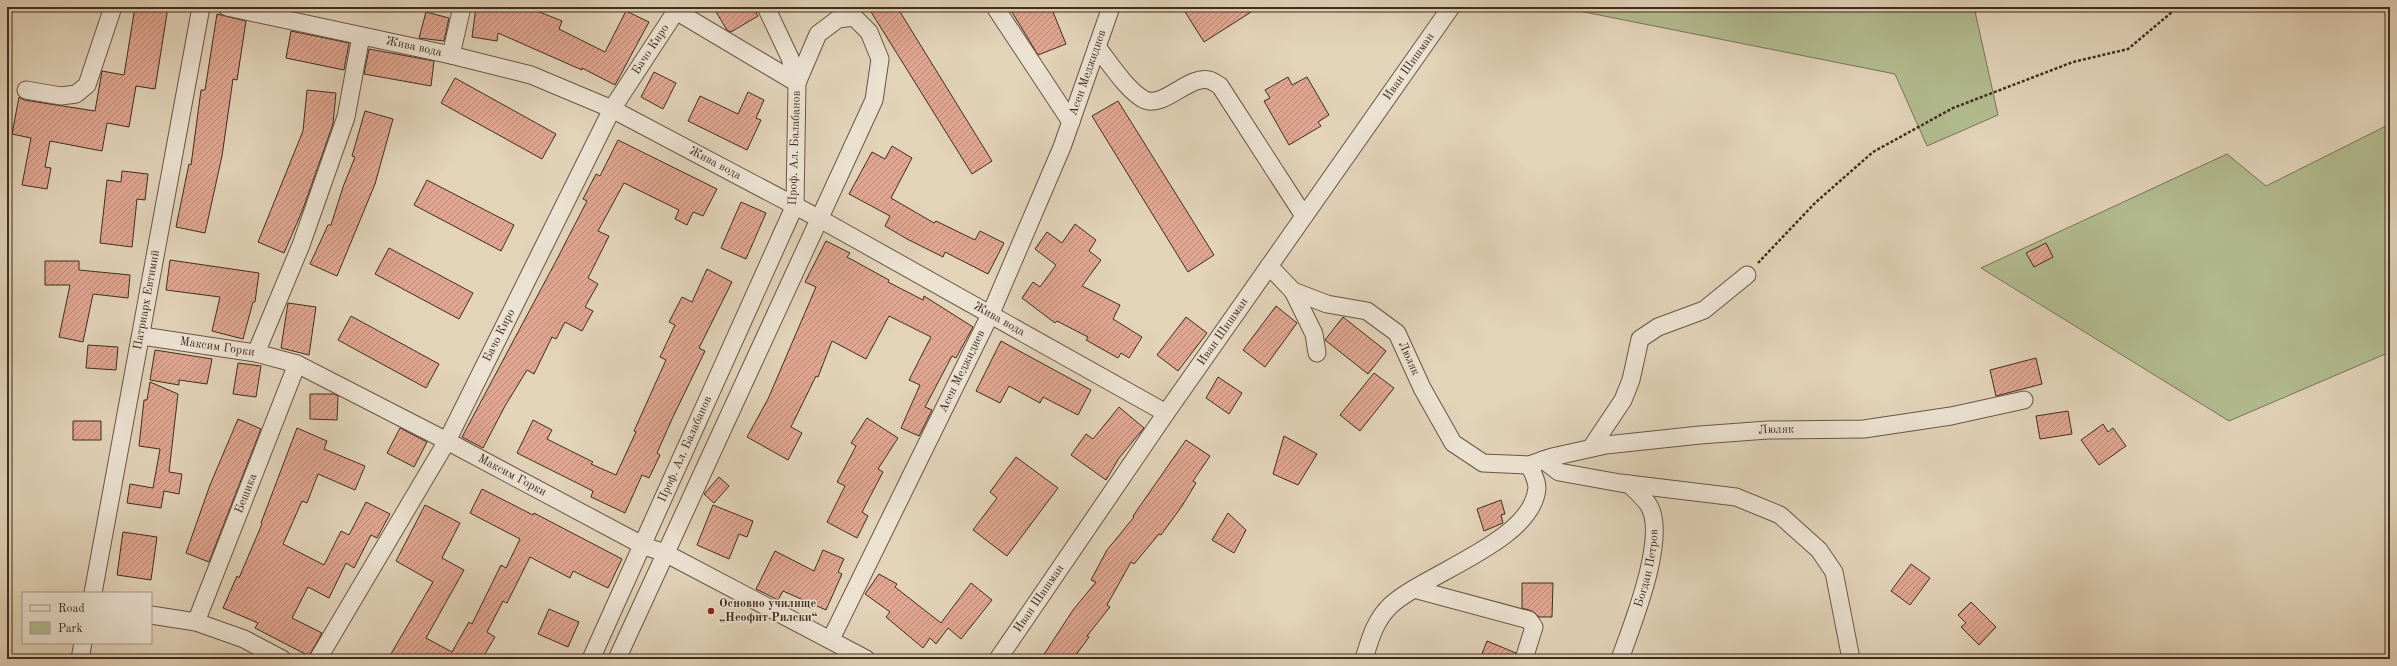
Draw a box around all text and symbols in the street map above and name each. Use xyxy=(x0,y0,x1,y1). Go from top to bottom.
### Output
street label: Бачо Киро xyxy=(630,22,671,77)
street label: Асен Меджидиев xyxy=(1067,28,1108,118)
street label: Иван Шишман xyxy=(1381,30,1437,103)
street label: Жива вода xyxy=(385,35,443,59)
street label: Проф. Ал. Балабанов xyxy=(787,90,803,206)
street label: Жива вода xyxy=(687,145,743,182)
street label: Патриарх Евтимий xyxy=(132,249,162,351)
street label: Иван Шишман xyxy=(1195,296,1251,368)
street label: Жива вода xyxy=(971,300,1027,339)
street label: Бачо Киро xyxy=(481,307,517,364)
street label: Асен Меджидиев xyxy=(937,328,988,415)
street label: Максим Горки xyxy=(179,336,255,359)
street label: Люляк xyxy=(1396,340,1421,377)
street label: Проф. Ал. Балабанов xyxy=(656,394,714,504)
street label: Люляк xyxy=(1758,424,1794,437)
street label: Максим Горки xyxy=(476,453,548,499)
street label: Бешика xyxy=(233,472,260,515)
street label: Богдан Петров xyxy=(1633,529,1660,609)
street label: Иван Шишман xyxy=(1012,562,1067,635)
legend xyxy=(22,592,152,644)
place label: Основно училище „Неофит Рилски“ xyxy=(719,598,818,624)
text: Road xyxy=(58,603,85,615)
marker: Основно училище „Неофит Рилски“ xyxy=(706,606,716,616)
text: Park xyxy=(58,623,83,635)

